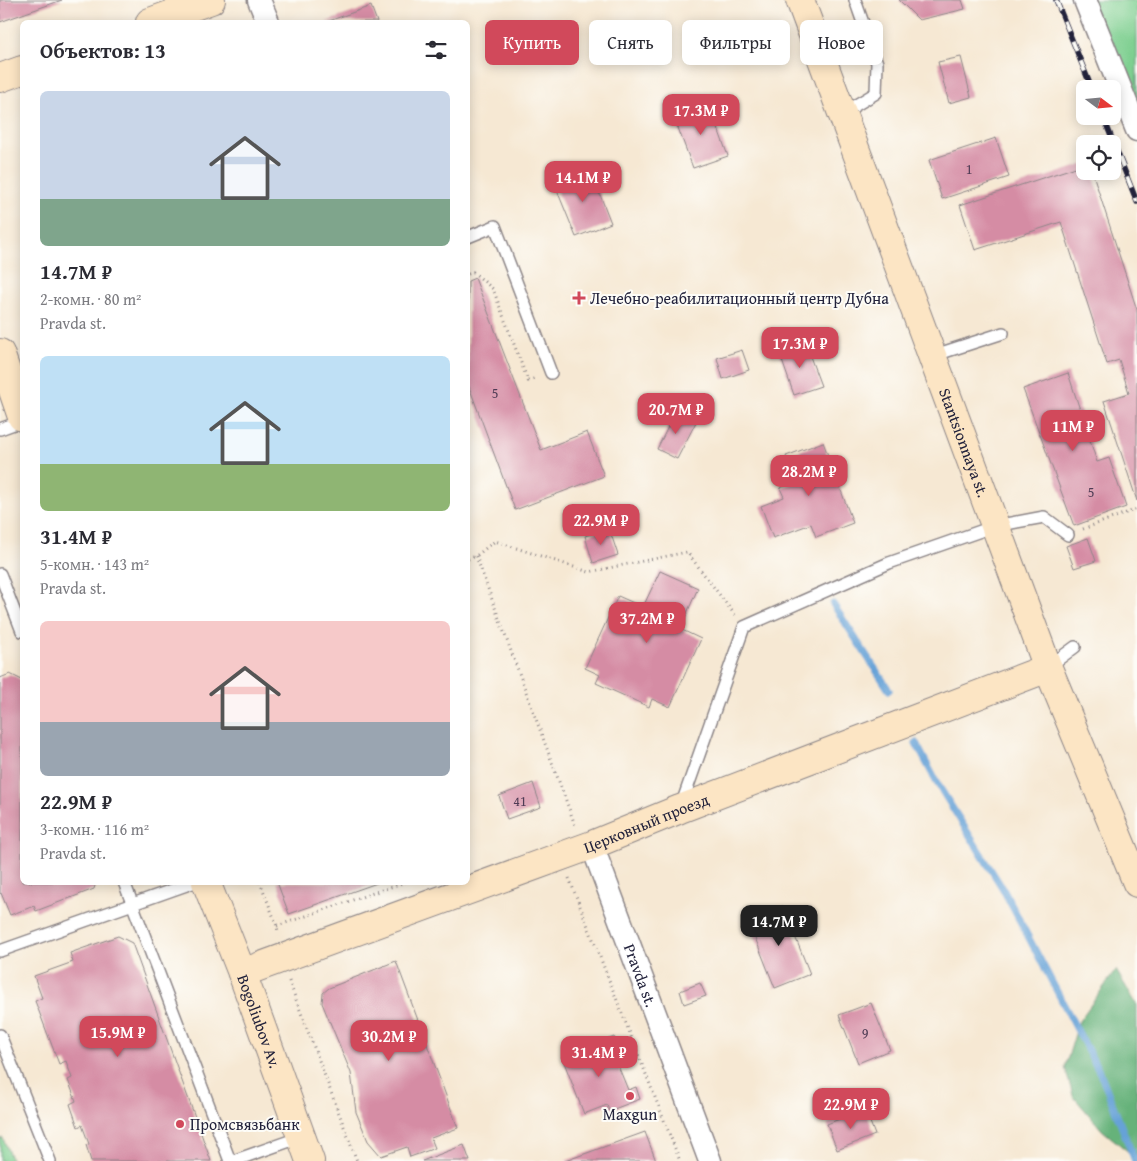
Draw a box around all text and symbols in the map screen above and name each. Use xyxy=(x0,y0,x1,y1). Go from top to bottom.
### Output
chip: Купить xyxy=(485,20,579,65)
chip: Снять xyxy=(589,20,672,65)
chip: Фильтры xyxy=(682,20,790,65)
chip: Новое xyxy=(800,20,883,65)
text: Объектов: 13 xyxy=(40,35,166,66)
icon: filters xyxy=(422,36,450,64)
north arrow xyxy=(1076,80,1121,125)
map controls xyxy=(1076,80,1121,180)
pin: 17.3M ₽ xyxy=(655,94,747,136)
text: 17.3M ₽ xyxy=(674,98,728,122)
icon: home xyxy=(200,123,290,213)
button: locate xyxy=(1076,135,1121,180)
house number: 1 xyxy=(966,159,972,179)
pin: 14.1M ₽ xyxy=(537,160,629,203)
text: 14.1M ₽ xyxy=(556,165,610,189)
text: 14.7M ₽ xyxy=(40,256,112,287)
place label: Лечебно-реабилитационный центр Дубна xyxy=(590,286,889,310)
text: 2-комн. · 80 m² xyxy=(40,287,141,311)
marker: Лечебно-реабилитационный центр Дубна xyxy=(572,291,586,305)
text: Pravda st. xyxy=(40,311,106,335)
pin: 17.3M ₽ xyxy=(754,326,846,369)
text: 17.3M ₽ xyxy=(773,331,827,355)
house number: 5 xyxy=(492,383,498,403)
street label: Stantsionnaya st. xyxy=(933,384,996,501)
icon: home xyxy=(200,388,290,478)
pin: 20.7M ₽ xyxy=(630,392,722,435)
text: 20.7M ₽ xyxy=(649,397,703,421)
pin: 11M ₽ xyxy=(1038,410,1108,452)
text: 11M ₽ xyxy=(1052,414,1094,438)
pin: 28.2M ₽ xyxy=(763,454,855,497)
text: 28.2M ₽ xyxy=(782,459,836,483)
house number: 5 xyxy=(1088,482,1094,502)
pin: 22.9M ₽ xyxy=(555,504,647,546)
text: 22.9M ₽ xyxy=(574,508,628,532)
text: 31.4M ₽ xyxy=(40,521,112,552)
text: 5-комн. · 143 m² xyxy=(40,552,149,576)
text: Pravda st. xyxy=(40,576,106,600)
pin: 37.2M ₽ xyxy=(601,602,693,644)
text: 37.2M ₽ xyxy=(620,606,674,630)
icon: home xyxy=(200,653,290,743)
text: 22.9M ₽ xyxy=(40,786,112,817)
street label: Церковный проезд xyxy=(580,787,713,859)
house number: 41 xyxy=(513,791,527,811)
text: 3-комн. · 116 m² xyxy=(40,817,149,841)
text: Pravda st. xyxy=(40,841,106,865)
pin: 14.7M ₽ xyxy=(733,904,825,947)
text: 14.7M ₽ xyxy=(752,909,806,933)
street label: Pravda st. xyxy=(618,940,663,1010)
street label: Bogoliubov Av. xyxy=(231,971,287,1071)
pin: 15.9M ₽ xyxy=(72,1016,164,1058)
text: 15.9M ₽ xyxy=(91,1020,145,1044)
pin: 30.2M ₽ xyxy=(343,1020,435,1062)
house number: 9 xyxy=(862,1023,869,1043)
text: 30.2M ₽ xyxy=(362,1024,416,1048)
pin: 31.4M ₽ xyxy=(553,1036,645,1078)
text: 31.4M ₽ xyxy=(572,1040,626,1064)
pin: 22.9M ₽ xyxy=(805,1088,897,1130)
marker: Maxgun xyxy=(624,1090,636,1102)
text: 22.9M ₽ xyxy=(824,1092,878,1116)
place label: Maxgun xyxy=(603,1102,657,1126)
place label: Промсвязьбанк xyxy=(190,1112,300,1136)
marker: Промсвязьбанк xyxy=(174,1118,186,1130)

